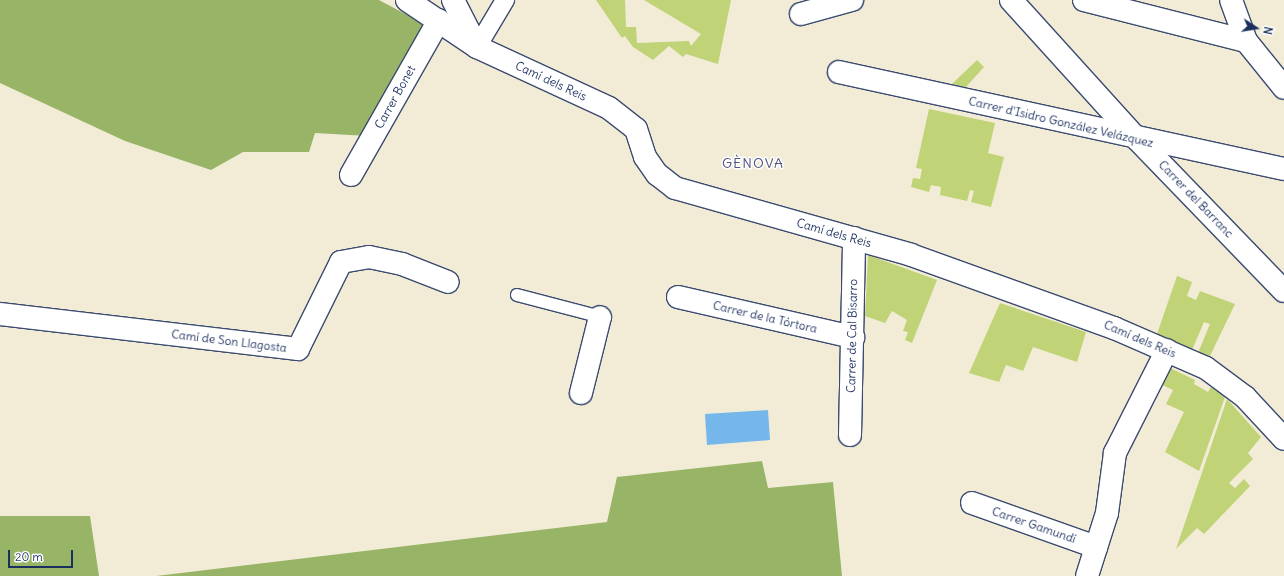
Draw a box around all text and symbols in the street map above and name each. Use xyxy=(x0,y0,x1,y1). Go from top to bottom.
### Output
north arrow xyxy=(1236,8,1276,48)
text: N xyxy=(1260,25,1275,36)
street label: Camí dels Reis xyxy=(513,58,589,104)
street label: Carrer Bonet xyxy=(372,63,418,131)
street label: Carrer d'Isidro González Velázquez xyxy=(967,94,1155,150)
district label: GÈNOVA xyxy=(722,155,784,171)
street label: Carrer del Barranc xyxy=(1156,157,1236,241)
street label: Camí dels Reis xyxy=(795,215,873,251)
street label: Carrer de Cal Bisarro xyxy=(844,279,860,393)
street label: Carrer de la Tórtora xyxy=(711,298,819,336)
street label: Camí dels Reis xyxy=(1102,317,1178,361)
street label: Camí de Son Llagosta xyxy=(171,327,287,355)
street label: Carrer Gamundí xyxy=(990,504,1078,546)
scale bar xyxy=(10,542,75,568)
text: 20 m xyxy=(15,549,43,564)

